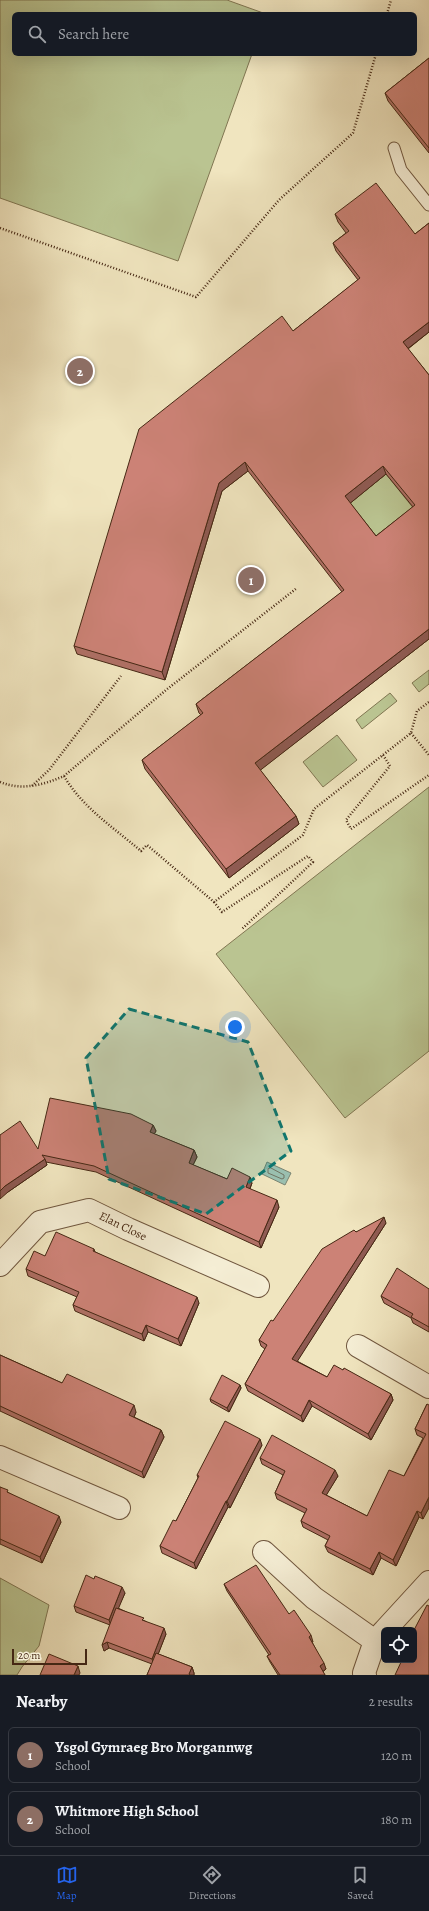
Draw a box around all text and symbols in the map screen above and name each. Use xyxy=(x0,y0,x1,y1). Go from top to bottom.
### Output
search box xyxy=(12,12,417,56)
icon: search xyxy=(26,23,48,45)
text: Search here xyxy=(58,24,129,44)
pin: 2 xyxy=(67,356,93,386)
pin: 1 xyxy=(238,565,264,595)
your location xyxy=(225,1017,245,1037)
street label: Elan Close xyxy=(96,1208,150,1244)
map controls xyxy=(381,1627,417,1663)
button: locate xyxy=(381,1627,417,1663)
scale bar xyxy=(12,1647,87,1666)
text: 20 m xyxy=(18,1648,40,1663)
text: Nearby xyxy=(16,1690,67,1713)
text: 2 results xyxy=(369,1693,413,1710)
text: Ysgol Gymraeg Bro Morgannwg xyxy=(55,1737,252,1757)
text: 1 xyxy=(28,1747,32,1764)
text: 120 m xyxy=(381,1747,412,1764)
text: School xyxy=(55,1757,90,1774)
text: Whitmore High School xyxy=(55,1801,199,1821)
text: 2 xyxy=(27,1811,33,1828)
text: 180 m xyxy=(381,1811,412,1828)
text: School xyxy=(55,1821,90,1838)
tab: Map xyxy=(56,1864,78,1903)
tab: Directions xyxy=(189,1864,236,1903)
tab: Saved xyxy=(347,1864,373,1903)

